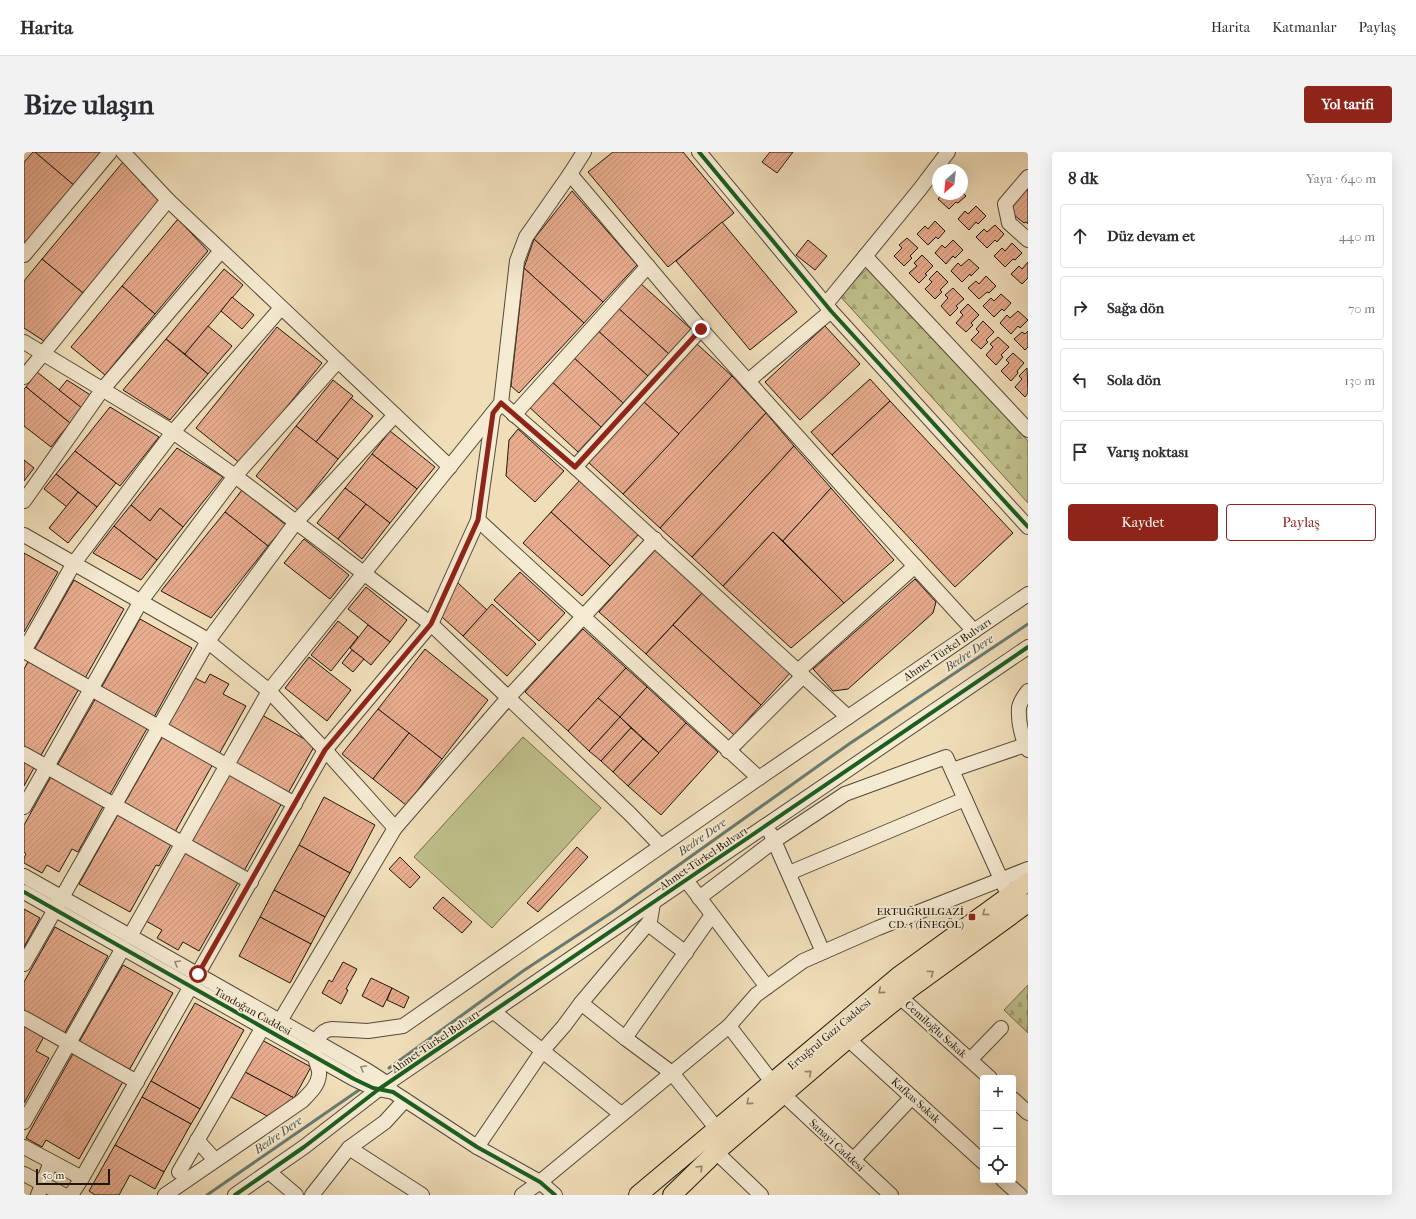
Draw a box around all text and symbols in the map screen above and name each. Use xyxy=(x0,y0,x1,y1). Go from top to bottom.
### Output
text: Harita xyxy=(20,17,73,39)
text: Harita xyxy=(1211,19,1250,36)
text: Katmanlar xyxy=(1272,19,1337,36)
text: Paylaş xyxy=(1359,19,1396,36)
button: Yol tarifi xyxy=(1304,86,1392,123)
text: Bize ulaşın xyxy=(24,88,154,121)
north arrow xyxy=(932,164,968,200)
text: 8 dk xyxy=(1068,168,1098,188)
text: Yaya · 640 m xyxy=(1306,171,1376,186)
icon: ahead xyxy=(1069,225,1091,247)
text: Düz devam et xyxy=(1107,227,1195,245)
text: 440 m xyxy=(1339,229,1375,244)
icon: right xyxy=(1069,297,1091,319)
text: Sağa dön xyxy=(1107,299,1164,317)
text: 70 m xyxy=(1348,301,1375,316)
route end xyxy=(692,320,710,338)
icon: left xyxy=(1069,369,1091,391)
text: Sola dön xyxy=(1107,371,1161,389)
text: 130 m xyxy=(1344,373,1375,388)
icon: arrive xyxy=(1069,441,1091,463)
text: Varış noktası xyxy=(1107,443,1188,461)
button: Kaydet xyxy=(1068,504,1218,541)
button: Paylaş xyxy=(1226,504,1376,541)
street label: Ahmet Türkel Bulvarı xyxy=(900,615,994,684)
water label: Bedre Dere xyxy=(941,631,997,675)
water label: Bedre Dere xyxy=(674,815,730,859)
street label: Ahmet Türkel Bulvarı xyxy=(656,824,750,893)
place label: ERTUĞRULGAZİ CD. 5 (İNEGÖL) xyxy=(877,905,965,931)
one-way arrow xyxy=(982,908,989,916)
marker: ERTUĞRULGAZİ CD. 5 (İNEGÖL) xyxy=(967,912,977,922)
one-way arrow xyxy=(174,960,181,967)
route start xyxy=(189,965,207,983)
one-way arrow xyxy=(927,971,934,978)
street label: Tandoğan Caddesi xyxy=(212,985,294,1038)
one-way arrow xyxy=(878,986,885,993)
street label: Ertuğrul Gazi Caddesi xyxy=(785,995,874,1073)
street label: Cemiloğlu Sokak xyxy=(902,998,970,1061)
street label: Ahmet Türkel Bulvarı xyxy=(388,1007,482,1076)
one-way arrow xyxy=(360,1065,367,1073)
one-way arrow xyxy=(804,1071,811,1078)
street label: Kafkas Sokak xyxy=(888,1075,943,1126)
map controls xyxy=(980,1075,1016,1183)
button: + xyxy=(980,1075,1016,1111)
one-way arrow xyxy=(747,1097,754,1104)
button: − xyxy=(980,1111,1016,1147)
water label: Bedre Dere xyxy=(250,1113,306,1157)
street label: Sanayi Caddesi xyxy=(806,1116,868,1175)
button: locate xyxy=(980,1147,1016,1183)
one-way arrow xyxy=(695,1165,703,1173)
scale bar xyxy=(36,1167,110,1186)
text: 50 m xyxy=(42,1169,64,1182)

